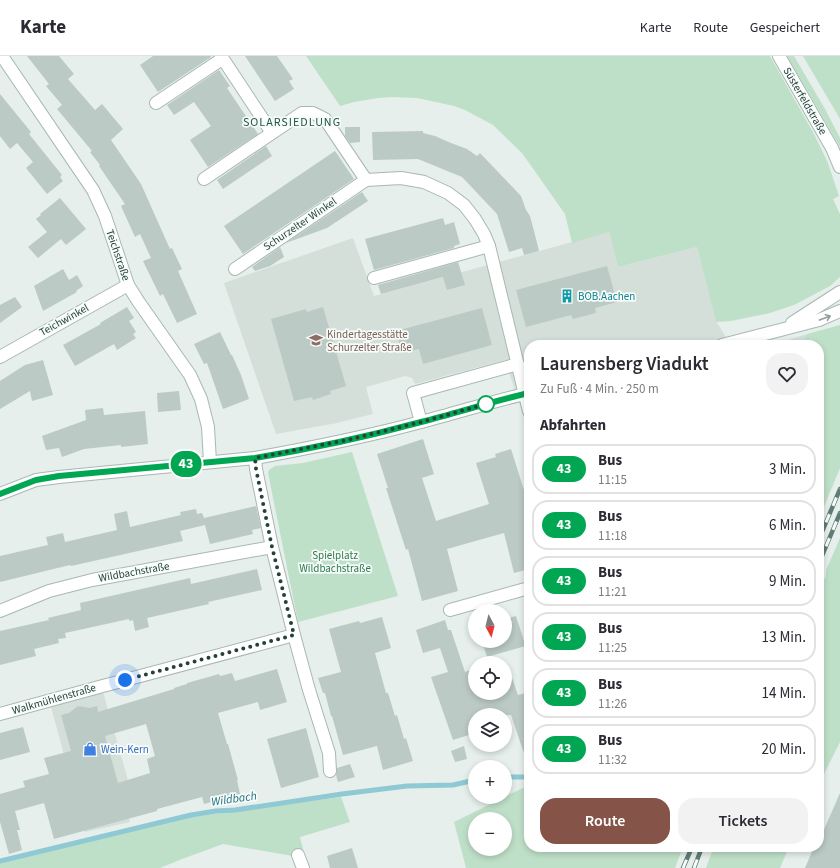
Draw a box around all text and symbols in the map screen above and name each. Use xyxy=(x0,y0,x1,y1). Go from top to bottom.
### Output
text: Karte xyxy=(20,14,66,41)
text: Karte xyxy=(640,18,671,38)
text: Route xyxy=(693,18,728,38)
text: Gespeichert xyxy=(750,18,820,38)
street label: Süsterfeldstraße xyxy=(780,65,831,138)
district label: SOLARSIEDLUNG xyxy=(243,114,341,131)
street label: Schurzelter Winkel xyxy=(260,194,340,254)
street label: Teichstraße xyxy=(102,227,134,283)
building icon: BOB.Aachen xyxy=(559,288,575,304)
place label: BOB.Aachen xyxy=(578,289,635,304)
street label: Teichwinkel xyxy=(37,300,92,340)
one-way arrow xyxy=(819,313,831,321)
place label: Kindertagesstätte Schurzelter Straße xyxy=(327,327,412,355)
school or university icon: Kindertagesstätte Schurzelter Straße xyxy=(308,332,324,348)
text: Laurensberg Viadukt xyxy=(540,351,709,378)
button: heart xyxy=(766,353,808,395)
text: Zu Fuß · 4 Min. · 250 m xyxy=(540,380,659,398)
unlabelled marker xyxy=(477,395,495,413)
text: Abfahrten xyxy=(540,415,606,436)
text: Bus xyxy=(598,450,622,471)
line badge: 43 xyxy=(168,451,204,477)
text: 43 xyxy=(179,454,193,474)
text: 43 xyxy=(557,459,571,479)
text: 3 Min. xyxy=(769,459,806,480)
text: 11:15 xyxy=(598,471,627,489)
text: Bus xyxy=(598,506,622,527)
text: 43 xyxy=(557,515,571,535)
text: 6 Min. xyxy=(769,515,806,536)
text: 11:18 xyxy=(598,527,627,545)
park label: Spielplatz Wildbachstraße xyxy=(299,548,371,576)
street label: Wildbachstraße xyxy=(97,558,171,586)
text: Bus xyxy=(598,562,622,583)
text: 43 xyxy=(557,571,571,591)
text: 9 Min. xyxy=(769,571,806,592)
text: 11:21 xyxy=(598,583,627,601)
north arrow xyxy=(468,604,512,648)
map controls xyxy=(468,604,512,856)
text: Bus xyxy=(598,618,622,639)
text: 43 xyxy=(557,627,571,647)
text: 13 Min. xyxy=(762,627,806,648)
text: 11:25 xyxy=(598,639,627,657)
button: locate xyxy=(468,656,512,700)
your location xyxy=(115,670,135,690)
text: Bus xyxy=(598,674,622,695)
street label: Walkmühlenstraße xyxy=(10,680,98,718)
text: 43 xyxy=(557,683,571,703)
text: 14 Min. xyxy=(762,683,806,704)
text: 11:26 xyxy=(598,695,627,713)
button: layers xyxy=(468,708,512,752)
text: Bus xyxy=(598,730,622,751)
text: 43 xyxy=(557,739,571,759)
text: 20 Min. xyxy=(762,739,806,760)
shop icon: Wein-Kern xyxy=(82,741,98,757)
place label: Wein-Kern xyxy=(101,742,149,757)
text: 11:32 xyxy=(598,751,627,769)
button: + xyxy=(468,760,512,804)
water label: Wildbach xyxy=(210,787,258,811)
button: Route xyxy=(540,798,670,844)
button: Tickets xyxy=(678,798,808,844)
button: − xyxy=(468,812,512,856)

